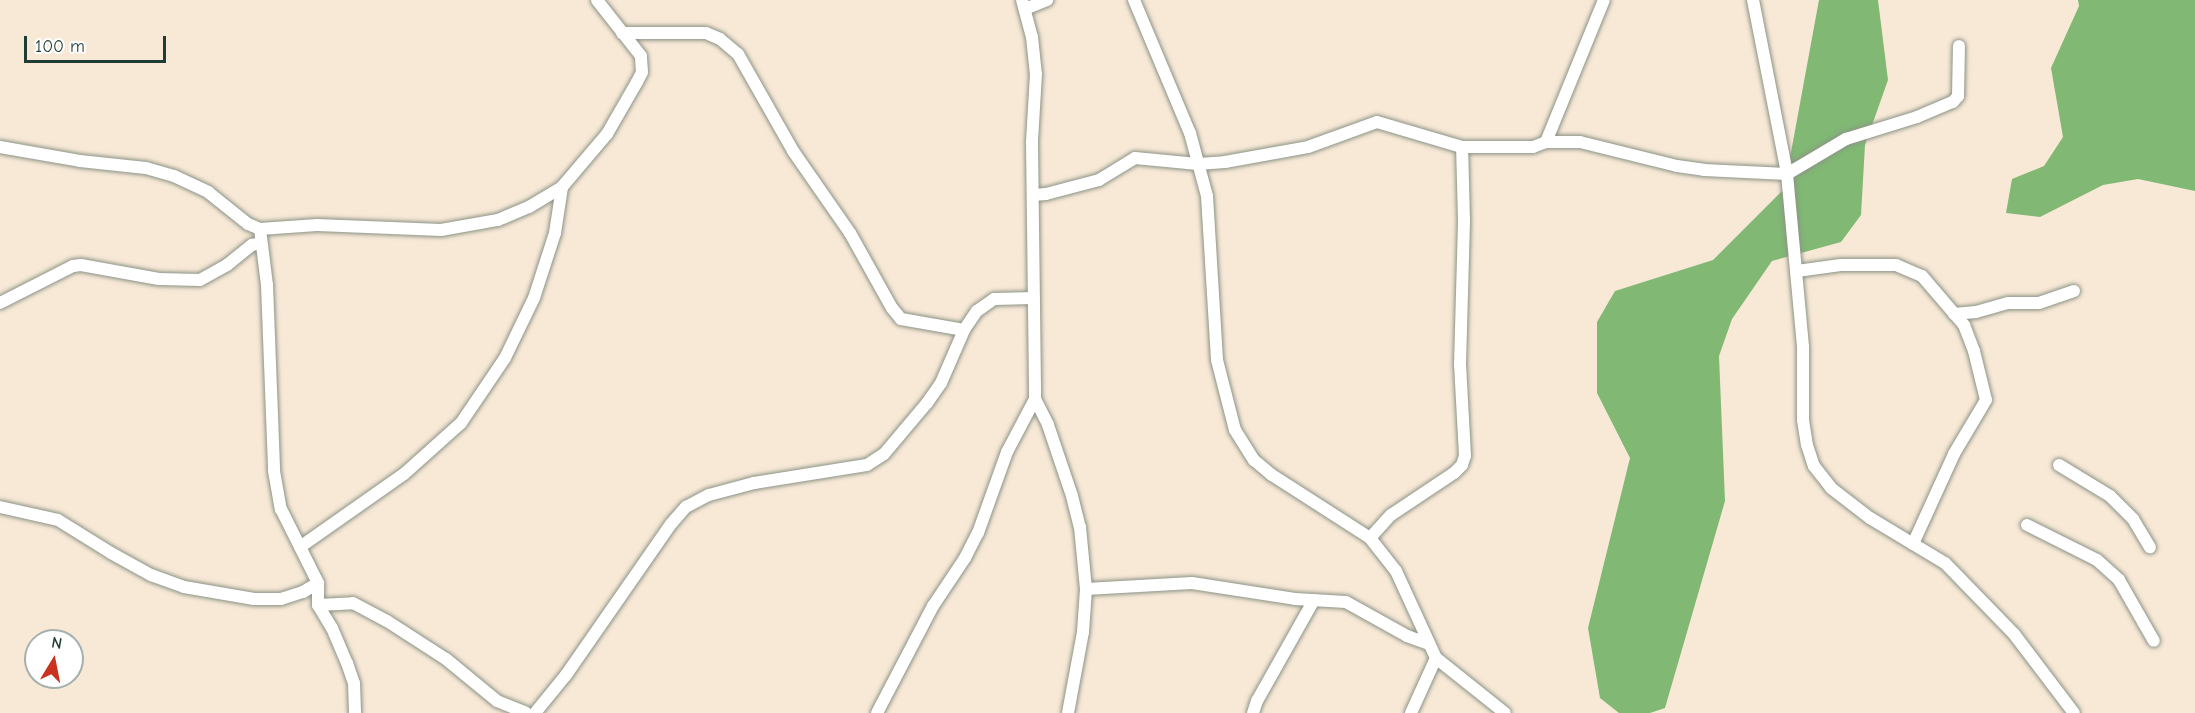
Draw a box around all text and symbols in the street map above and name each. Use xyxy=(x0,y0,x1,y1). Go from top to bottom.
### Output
scale bar xyxy=(27,24,170,62)
text: 100 m xyxy=(35,36,85,57)
north arrow xyxy=(24,629,84,689)
text: N xyxy=(50,633,63,653)

